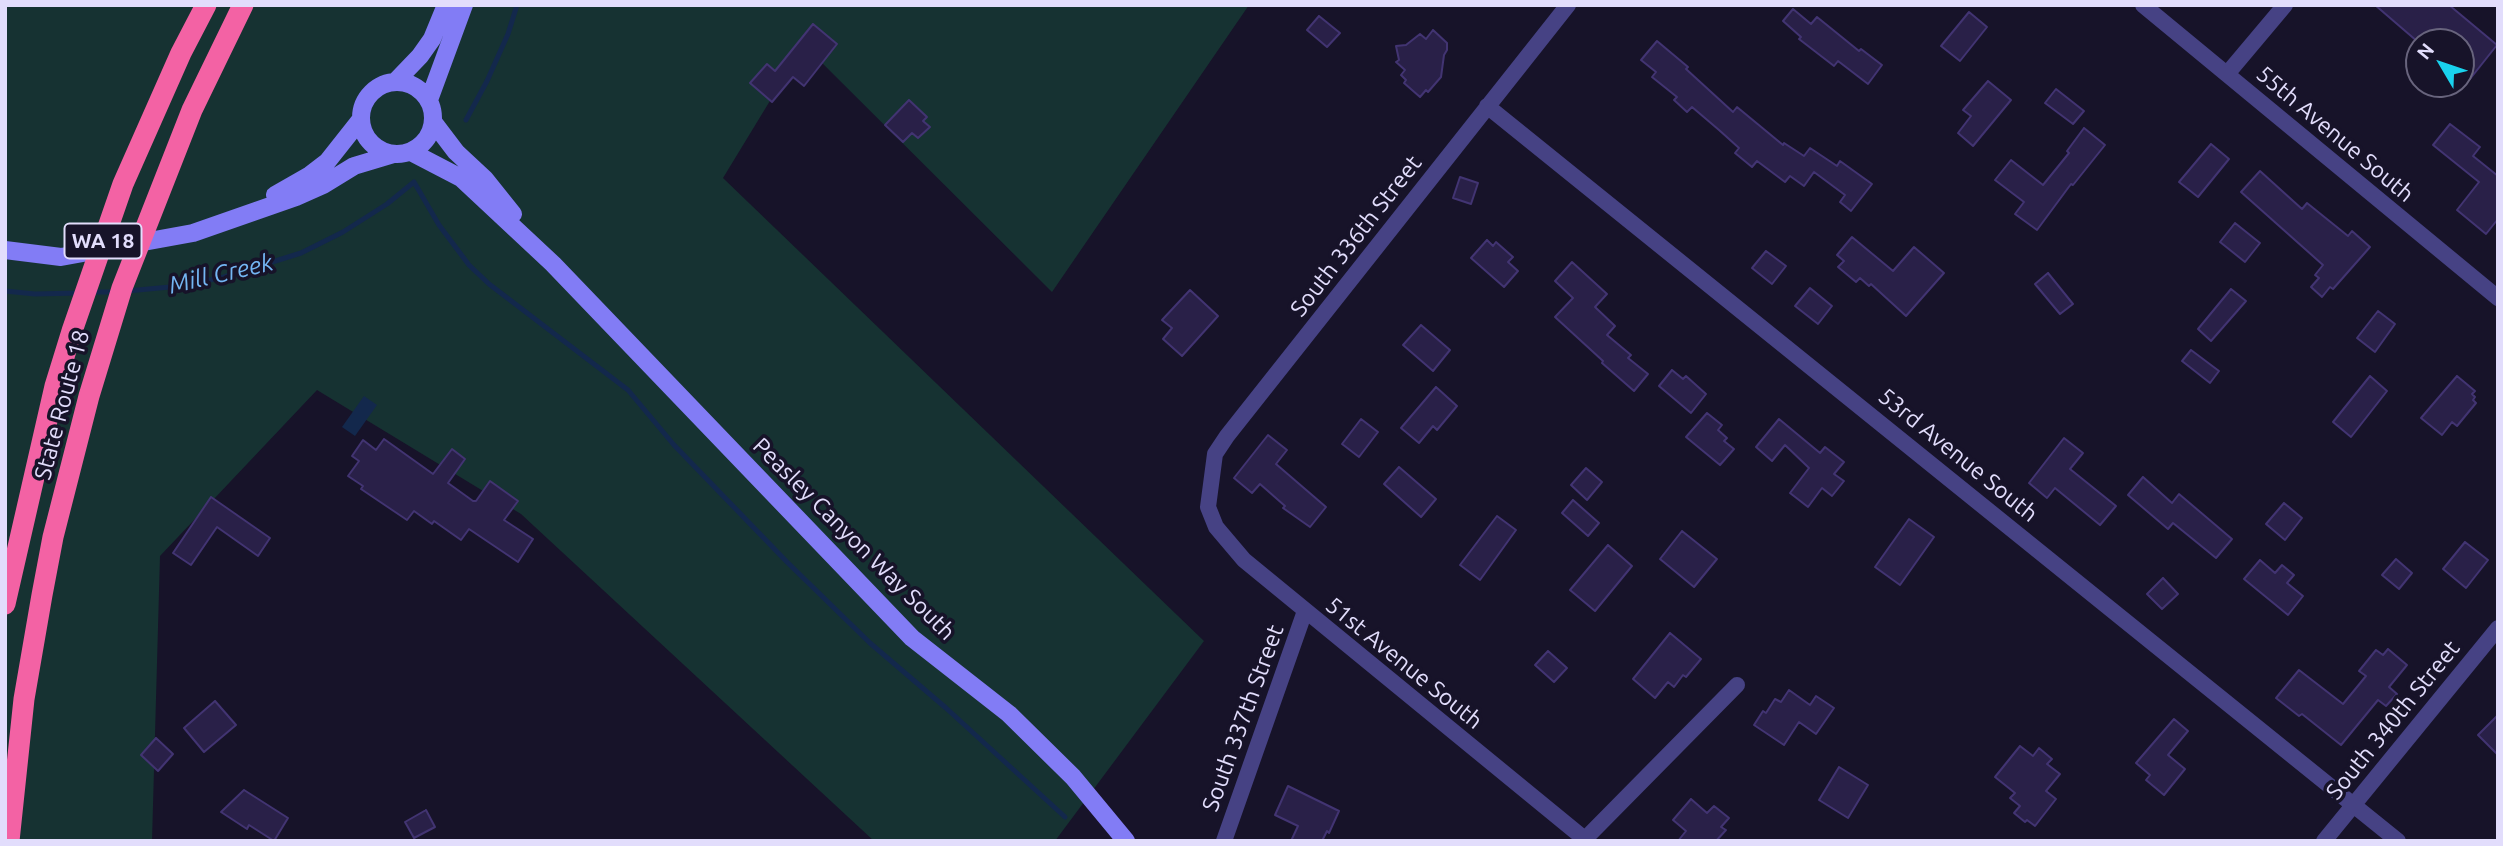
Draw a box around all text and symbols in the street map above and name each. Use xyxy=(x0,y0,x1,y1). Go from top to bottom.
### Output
north arrow xyxy=(2405,28,2475,98)
text: N xyxy=(2412,39,2438,63)
street label: 55th Avenue South xyxy=(2251,60,2419,208)
street label: South 336th Street xyxy=(1285,150,1427,322)
road number: WA 18 xyxy=(64,224,142,258)
water label: Mill Creek xyxy=(166,248,276,300)
street label: State Route 18 xyxy=(29,327,95,483)
street label: 53rd Avenue South xyxy=(1873,382,2043,528)
street label: Peasley Canyon Way South xyxy=(747,432,961,646)
street label: 51st Avenue South xyxy=(1320,591,1488,735)
street label: South 337th Street xyxy=(1196,621,1290,815)
street label: South 340th Street xyxy=(2320,635,2466,805)

